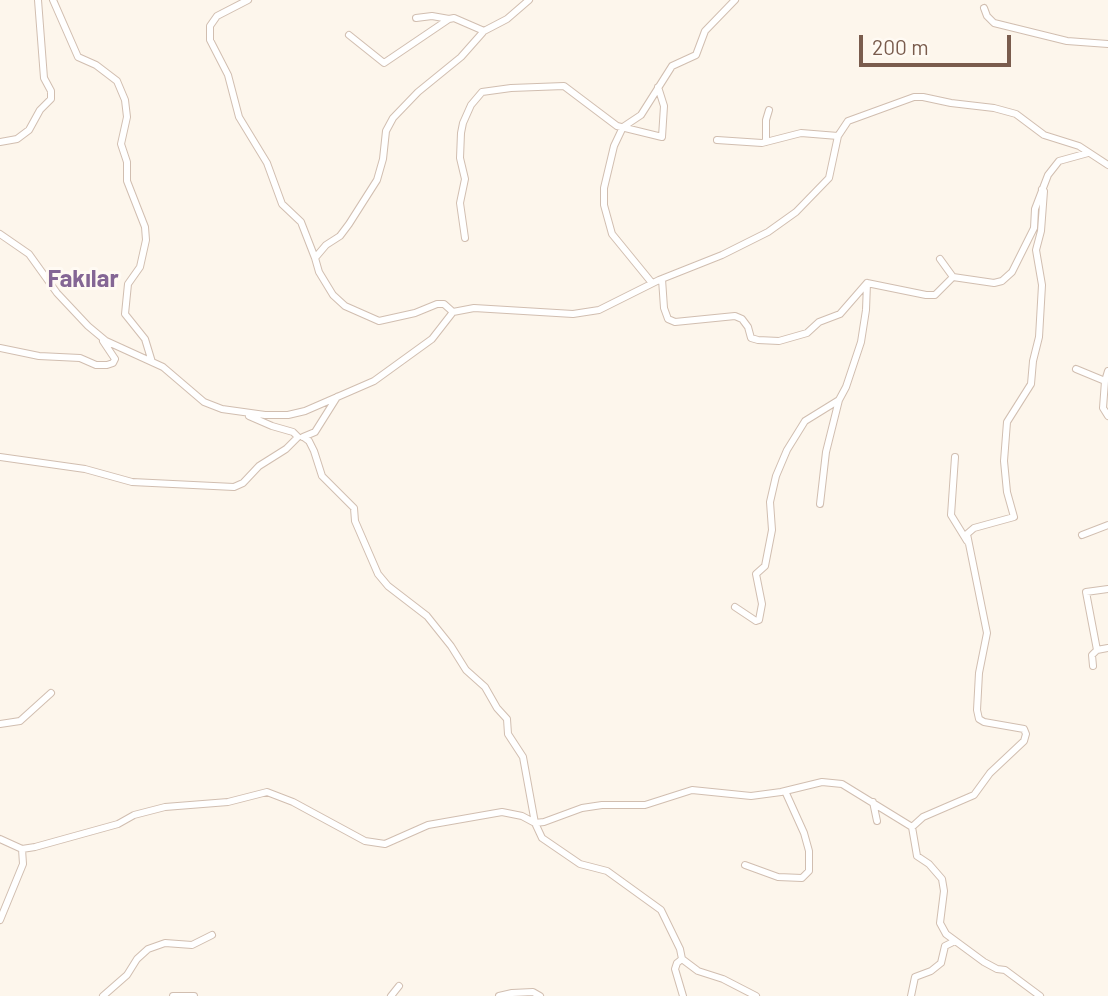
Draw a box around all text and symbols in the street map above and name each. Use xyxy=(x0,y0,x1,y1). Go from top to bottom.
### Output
scale bar xyxy=(863,21,1015,65)
text: 200 m xyxy=(872,34,929,59)
district label: Fakılar xyxy=(47,265,119,293)

